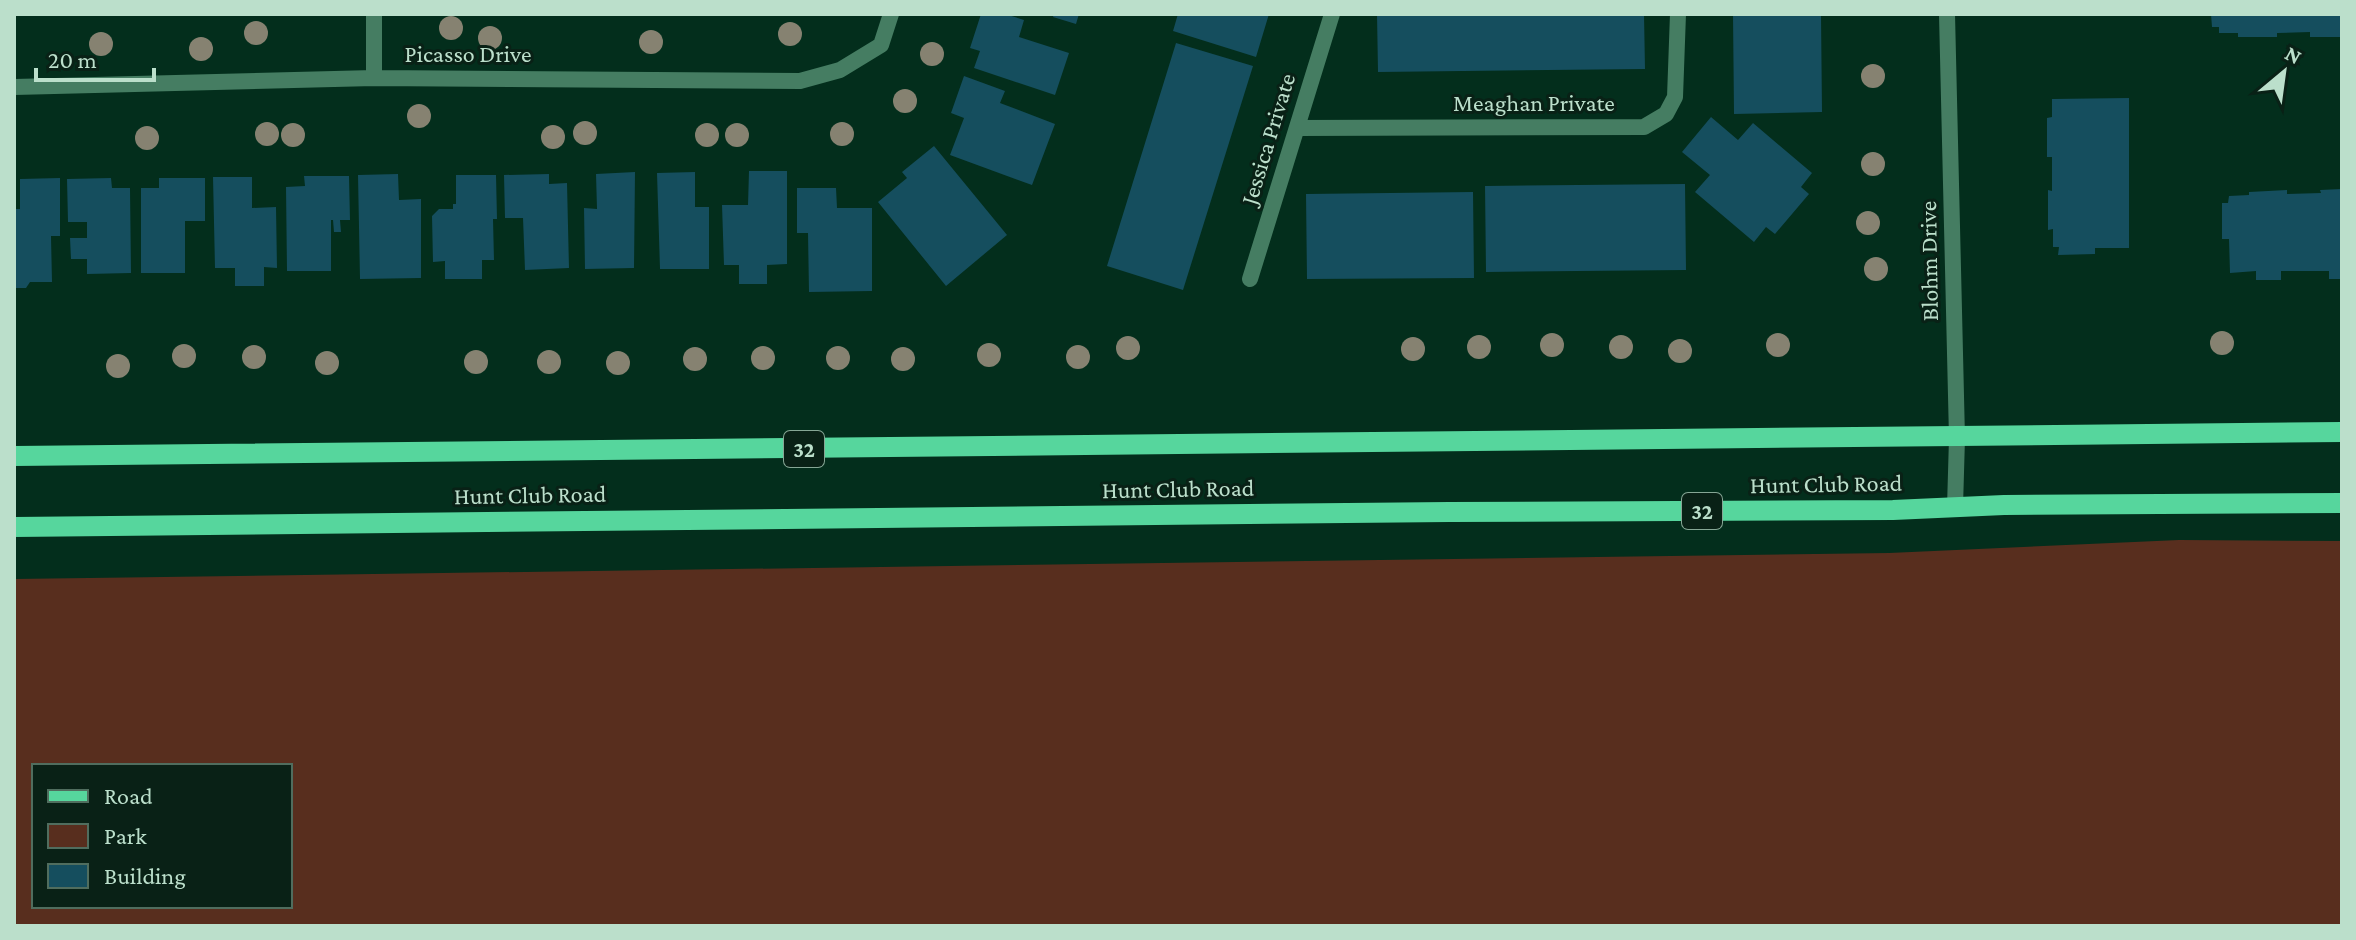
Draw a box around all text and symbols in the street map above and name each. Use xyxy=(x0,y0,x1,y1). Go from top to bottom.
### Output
scale bar xyxy=(36,32,154,82)
north arrow xyxy=(2244,32,2324,112)
street label: Picasso Drive xyxy=(405,40,531,67)
text: N xyxy=(2281,40,2306,70)
text: 20 m xyxy=(48,46,97,73)
street label: Jessica Private xyxy=(1234,70,1300,210)
street label: Meaghan Private xyxy=(1453,89,1615,116)
street label: Blohm Drive xyxy=(1914,201,1943,321)
road number: 32 xyxy=(784,431,824,467)
street label: Hunt Club Road xyxy=(1750,469,1903,498)
street label: Hunt Club Road xyxy=(1102,474,1255,503)
street label: Hunt Club Road xyxy=(454,480,607,509)
road number: 32 xyxy=(1682,493,1722,529)
legend xyxy=(32,764,292,908)
text: Road xyxy=(104,782,153,809)
text: Park xyxy=(104,822,147,849)
text: Building xyxy=(104,862,186,889)

